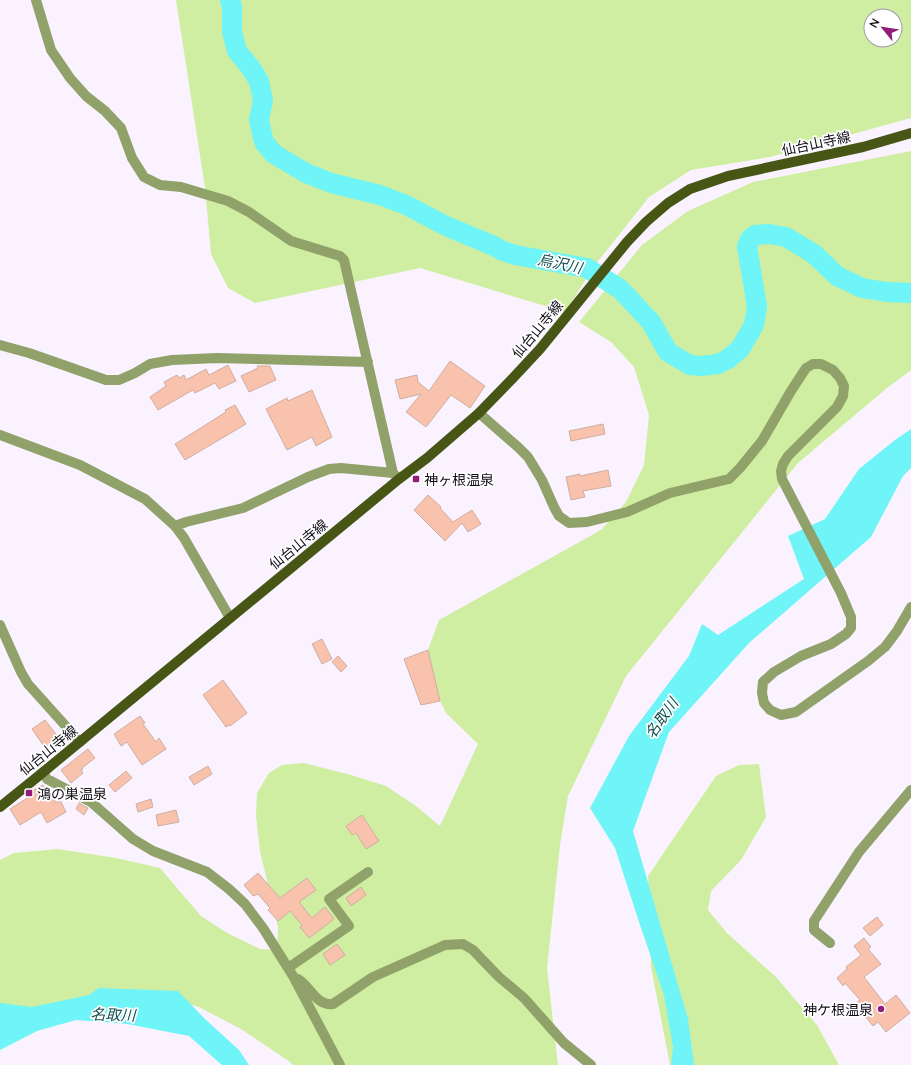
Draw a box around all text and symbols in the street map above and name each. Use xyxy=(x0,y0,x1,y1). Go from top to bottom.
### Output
north arrow xyxy=(863,8,903,48)
text: N xyxy=(866,16,882,30)
street label: 仙台山寺線 xyxy=(780,127,852,159)
water label: 烏沢川 xyxy=(536,250,586,277)
street label: 仙台山寺線 xyxy=(508,297,566,361)
place label: 神ヶ根温泉 xyxy=(424,471,494,488)
marker: 神ヶ根温泉 xyxy=(411,474,421,484)
street label: 仙台山寺線 xyxy=(265,515,331,573)
water label: 名取川 xyxy=(641,693,682,742)
street label: 仙台山寺線 xyxy=(15,721,81,779)
place label: 鴻の巣温泉 xyxy=(37,785,107,802)
marker: 鴻の巣温泉 xyxy=(24,788,34,798)
place label: 神ケ根温泉 xyxy=(803,1001,873,1018)
water label: 名取川 xyxy=(90,1004,138,1024)
marker: 神ケ根温泉 xyxy=(876,1004,886,1014)

